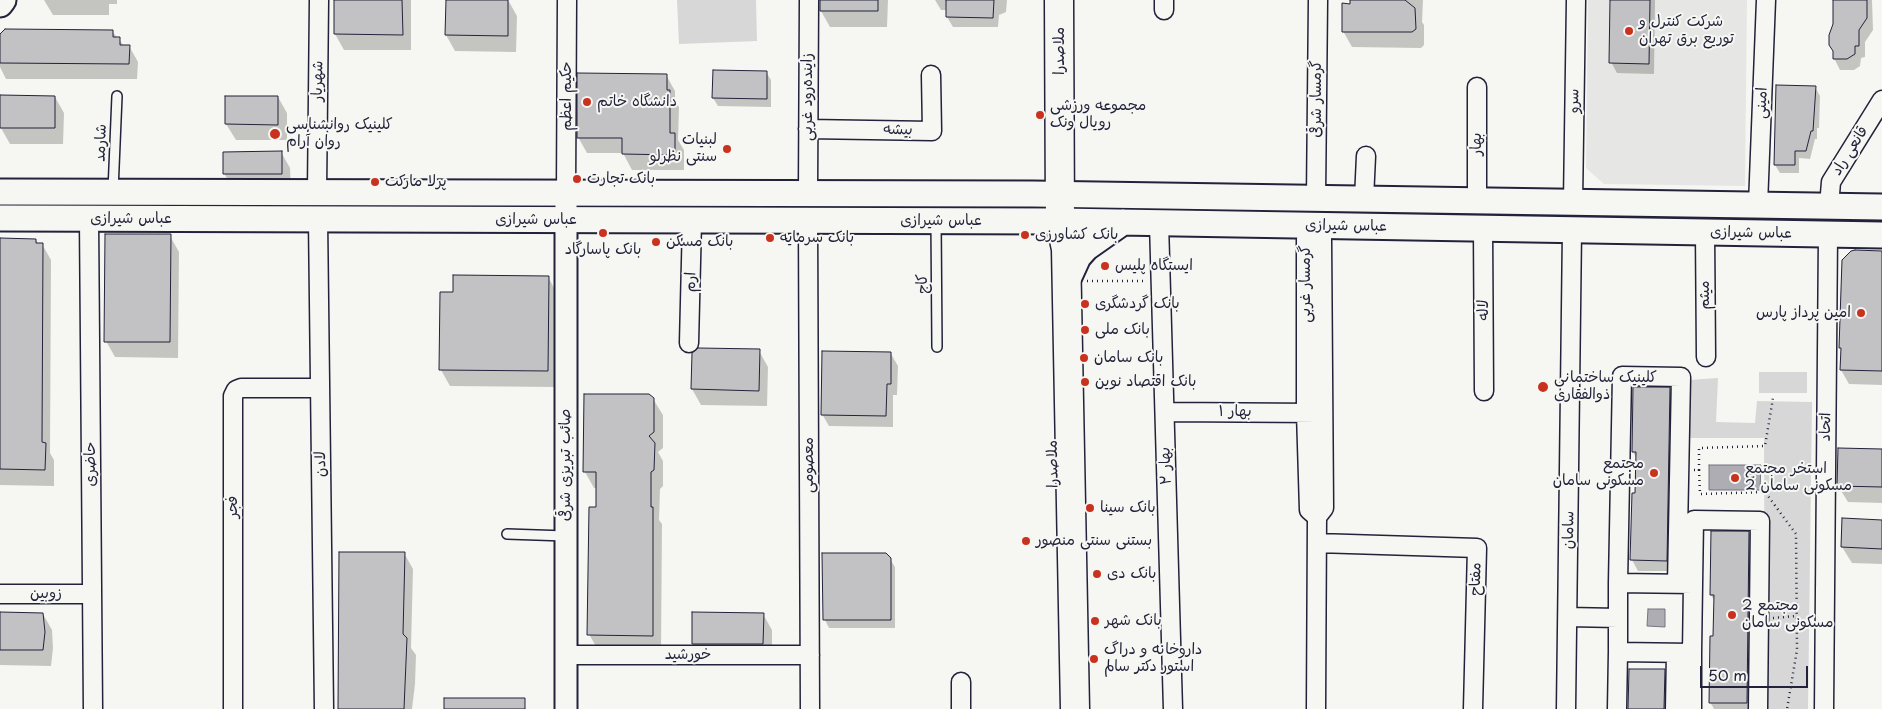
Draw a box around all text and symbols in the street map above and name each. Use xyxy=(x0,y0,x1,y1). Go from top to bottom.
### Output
place label: شرکت کنترل و توریع برق تهران xyxy=(1639,13,1734,48)
marker: شرکت کنترل و توریع برق تهران xyxy=(1623,25,1635,37)
street label: ملاصدرا xyxy=(1051,27,1069,75)
street label: زاینده‌رود غربی xyxy=(799,53,817,141)
street label: شهریار xyxy=(309,60,327,102)
street label: گرمسار شرقی xyxy=(1308,60,1326,138)
street label: حکیم اعظم xyxy=(558,61,576,131)
street label: امینی xyxy=(1752,87,1772,119)
street label: سرو xyxy=(1565,88,1583,114)
place label: دانشگاه خاتم xyxy=(597,93,677,111)
marker: دانشگاه خاتم xyxy=(581,96,593,108)
place label: مجموعه ورزشی رویال ونک xyxy=(1050,97,1146,132)
marker: مجموعه ورزشی رویال ونک xyxy=(1034,109,1046,121)
place label: کلینیک روانشناسی روان آرام xyxy=(286,116,393,151)
street label: بیشه xyxy=(883,121,913,139)
street label: قانعی‌ راد xyxy=(1828,123,1872,179)
street label: شارمد xyxy=(91,124,111,162)
marker: کلینیک روانشناسی روان آرام xyxy=(268,127,282,141)
place label: لبنیات سنتی نظرلو xyxy=(650,131,717,166)
street label: بهار xyxy=(1468,133,1486,155)
marker: لبنیات سنتی نظرلو xyxy=(721,143,733,155)
place label: بانک تجارت xyxy=(587,170,655,188)
place label: پرلا مارکت xyxy=(385,173,446,191)
marker: بانک تجارت xyxy=(571,173,583,185)
marker: پرلا مارکت xyxy=(369,176,381,188)
street label: عباس شیرازی xyxy=(90,210,172,228)
street label: عباس شیرازی xyxy=(495,211,577,229)
street label: عباس شیرازی xyxy=(900,212,982,230)
street label: عباس شیرازی xyxy=(1305,216,1387,236)
street label: عباس شیرازی xyxy=(1710,223,1792,243)
place label: بانک کشاورزی xyxy=(1035,226,1118,244)
marker: بانک پاسارگاد xyxy=(597,227,609,239)
place label: بانک سرمایه xyxy=(780,229,854,247)
marker: بانک کشاورزی xyxy=(1019,229,1031,241)
marker: بانک سرمایه xyxy=(764,232,776,244)
place label: بانک مسکن xyxy=(666,233,733,251)
marker: بانک مسکن xyxy=(650,236,662,248)
place label: بانک پاسارگاد xyxy=(565,241,641,259)
street label: گرمسار غربی xyxy=(1297,245,1315,323)
place label: ایستگاه پلیس xyxy=(1115,257,1193,275)
marker: ایستگاه پلیس xyxy=(1099,260,1111,272)
street label: ارم xyxy=(682,272,700,292)
street label: کاج xyxy=(914,274,932,294)
street label: میثم xyxy=(1696,280,1714,310)
place label: بانک گردشگری xyxy=(1095,295,1180,313)
marker: بانک گردشگری xyxy=(1079,298,1091,310)
street label: لاله xyxy=(1475,299,1493,321)
place label: امین پرداز پارس xyxy=(1756,304,1851,322)
marker: امین پرداز پارس xyxy=(1855,307,1867,319)
place label: بانک ملی xyxy=(1095,321,1150,339)
marker: بانک ملی xyxy=(1079,324,1091,336)
place label: بانک سامان xyxy=(1094,349,1163,367)
marker: بانک سامان xyxy=(1078,352,1090,364)
place label: کلینیک ساختمانی ذوالفقاری xyxy=(1554,369,1657,404)
place label: بانک اقتصاد نوین xyxy=(1095,373,1196,391)
marker: بانک اقتصاد نوین xyxy=(1079,376,1091,388)
marker: کلینیک ساختمانی ذوالفقاری xyxy=(1536,380,1550,394)
street label: بهار ۱ xyxy=(1218,403,1252,421)
street label: صائب تبریزی شرقی xyxy=(557,409,575,521)
street label: اتحاد xyxy=(1817,412,1835,442)
street label: معصومی xyxy=(800,437,818,493)
street label: ملاصدرا xyxy=(1044,440,1062,488)
street label: حاضری xyxy=(82,442,100,486)
street label: بهار ۲ xyxy=(1156,447,1176,485)
street label: لادن xyxy=(312,451,330,477)
place label: مجتمع مسکونی سامان xyxy=(1553,455,1644,490)
place label: استخر مجتمع مسکونی سامان 2 xyxy=(1745,460,1852,495)
marker: مجتمع مسکونی سامان xyxy=(1648,467,1660,479)
marker: استخر مجتمع مسکونی سامان 2 xyxy=(1729,472,1741,484)
street label: فجر xyxy=(224,496,242,518)
place label: بانک سینا xyxy=(1100,499,1156,517)
marker: بانک سینا xyxy=(1084,502,1096,514)
street label: سامان xyxy=(1560,511,1578,549)
place label: بستنی سنتی منصور xyxy=(1036,532,1152,550)
marker: بستنی سنتی منصور xyxy=(1020,535,1032,547)
street label: مفتاح xyxy=(1467,562,1485,596)
place label: بانک دی xyxy=(1107,565,1156,583)
marker: بانک دی xyxy=(1091,568,1103,580)
street label: زوبین xyxy=(30,585,62,603)
place label: 2 مجتمع مسکونی سامان xyxy=(1742,597,1833,632)
marker: 2 مجتمع مسکونی سامان xyxy=(1726,609,1738,621)
place label: بانک شهر xyxy=(1105,612,1162,630)
marker: بانک شهر xyxy=(1089,615,1101,627)
place label: داروخانه و دراگ استور دکتر سالم xyxy=(1104,641,1202,676)
street label: خورشید xyxy=(665,646,711,664)
marker: داروخانه و دراگ استور دکتر سالم xyxy=(1088,653,1100,665)
scale bar xyxy=(1702,656,1810,688)
text: 50 m xyxy=(1708,663,1747,686)

